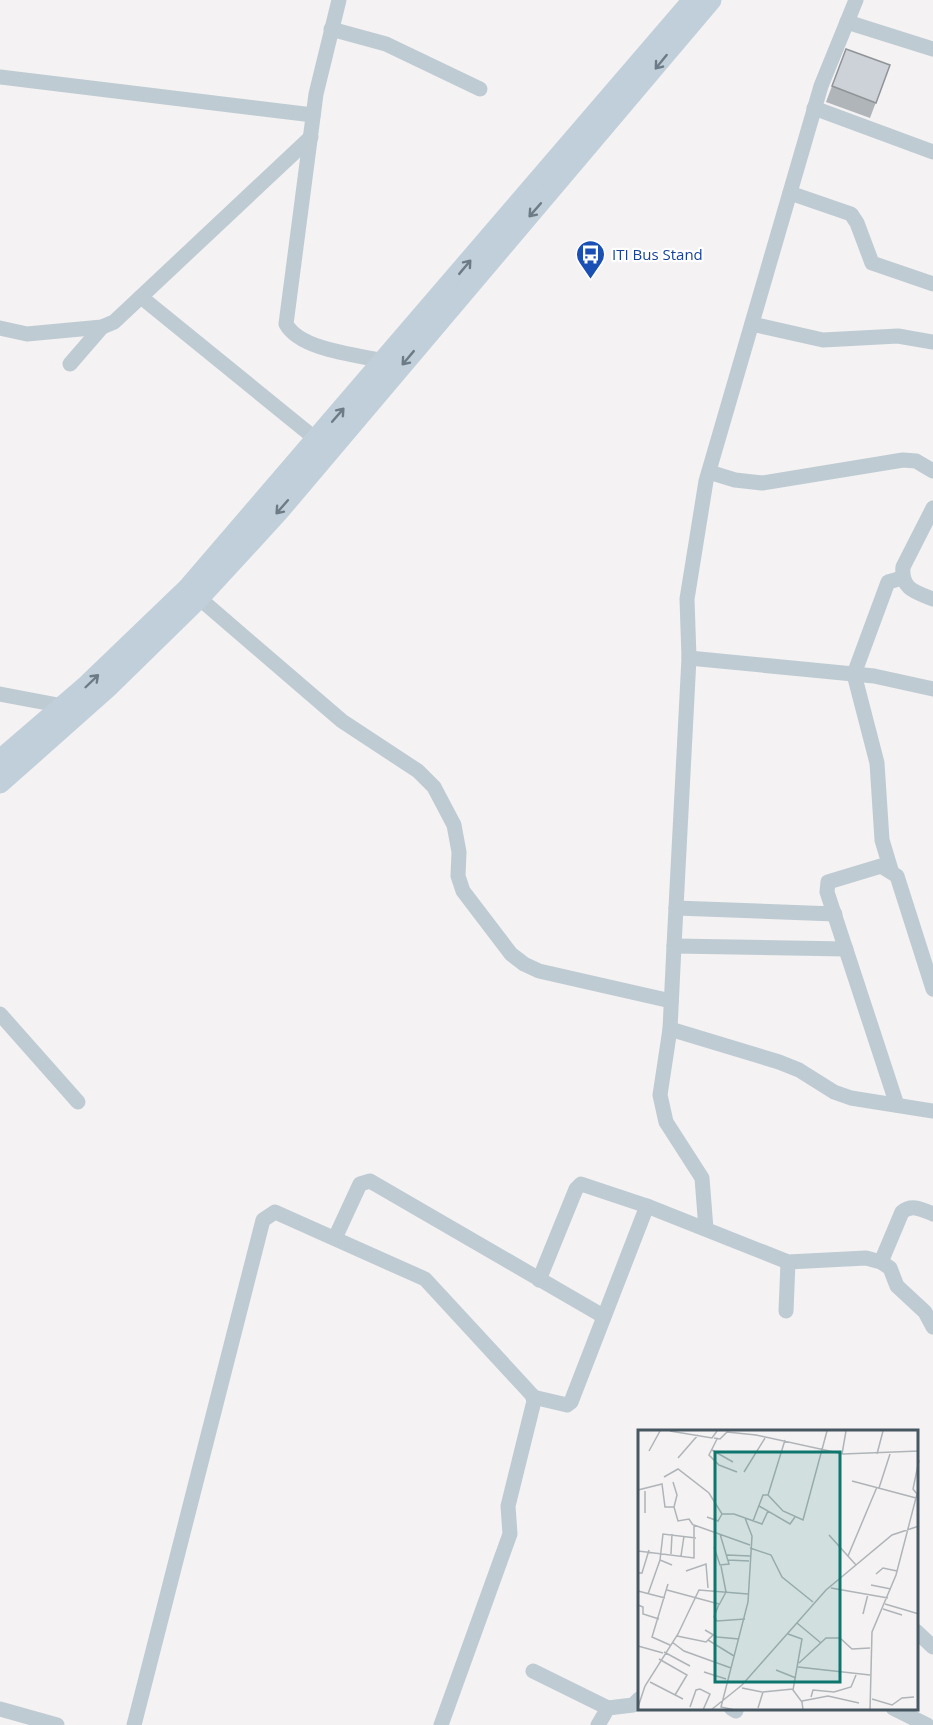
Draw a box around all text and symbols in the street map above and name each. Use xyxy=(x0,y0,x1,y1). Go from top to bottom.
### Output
one-way arrow xyxy=(655,53,668,69)
one-way arrow xyxy=(528,202,541,218)
bus stop icon: ITI Bus Stand xyxy=(575,238,607,280)
place label: ITI Bus Stand xyxy=(612,244,703,264)
one-way arrow xyxy=(458,260,472,275)
one-way arrow xyxy=(401,350,415,365)
one-way arrow xyxy=(331,408,345,423)
one-way arrow xyxy=(275,499,289,514)
one-way arrow xyxy=(84,673,99,688)
inset map xyxy=(638,1430,918,1710)

